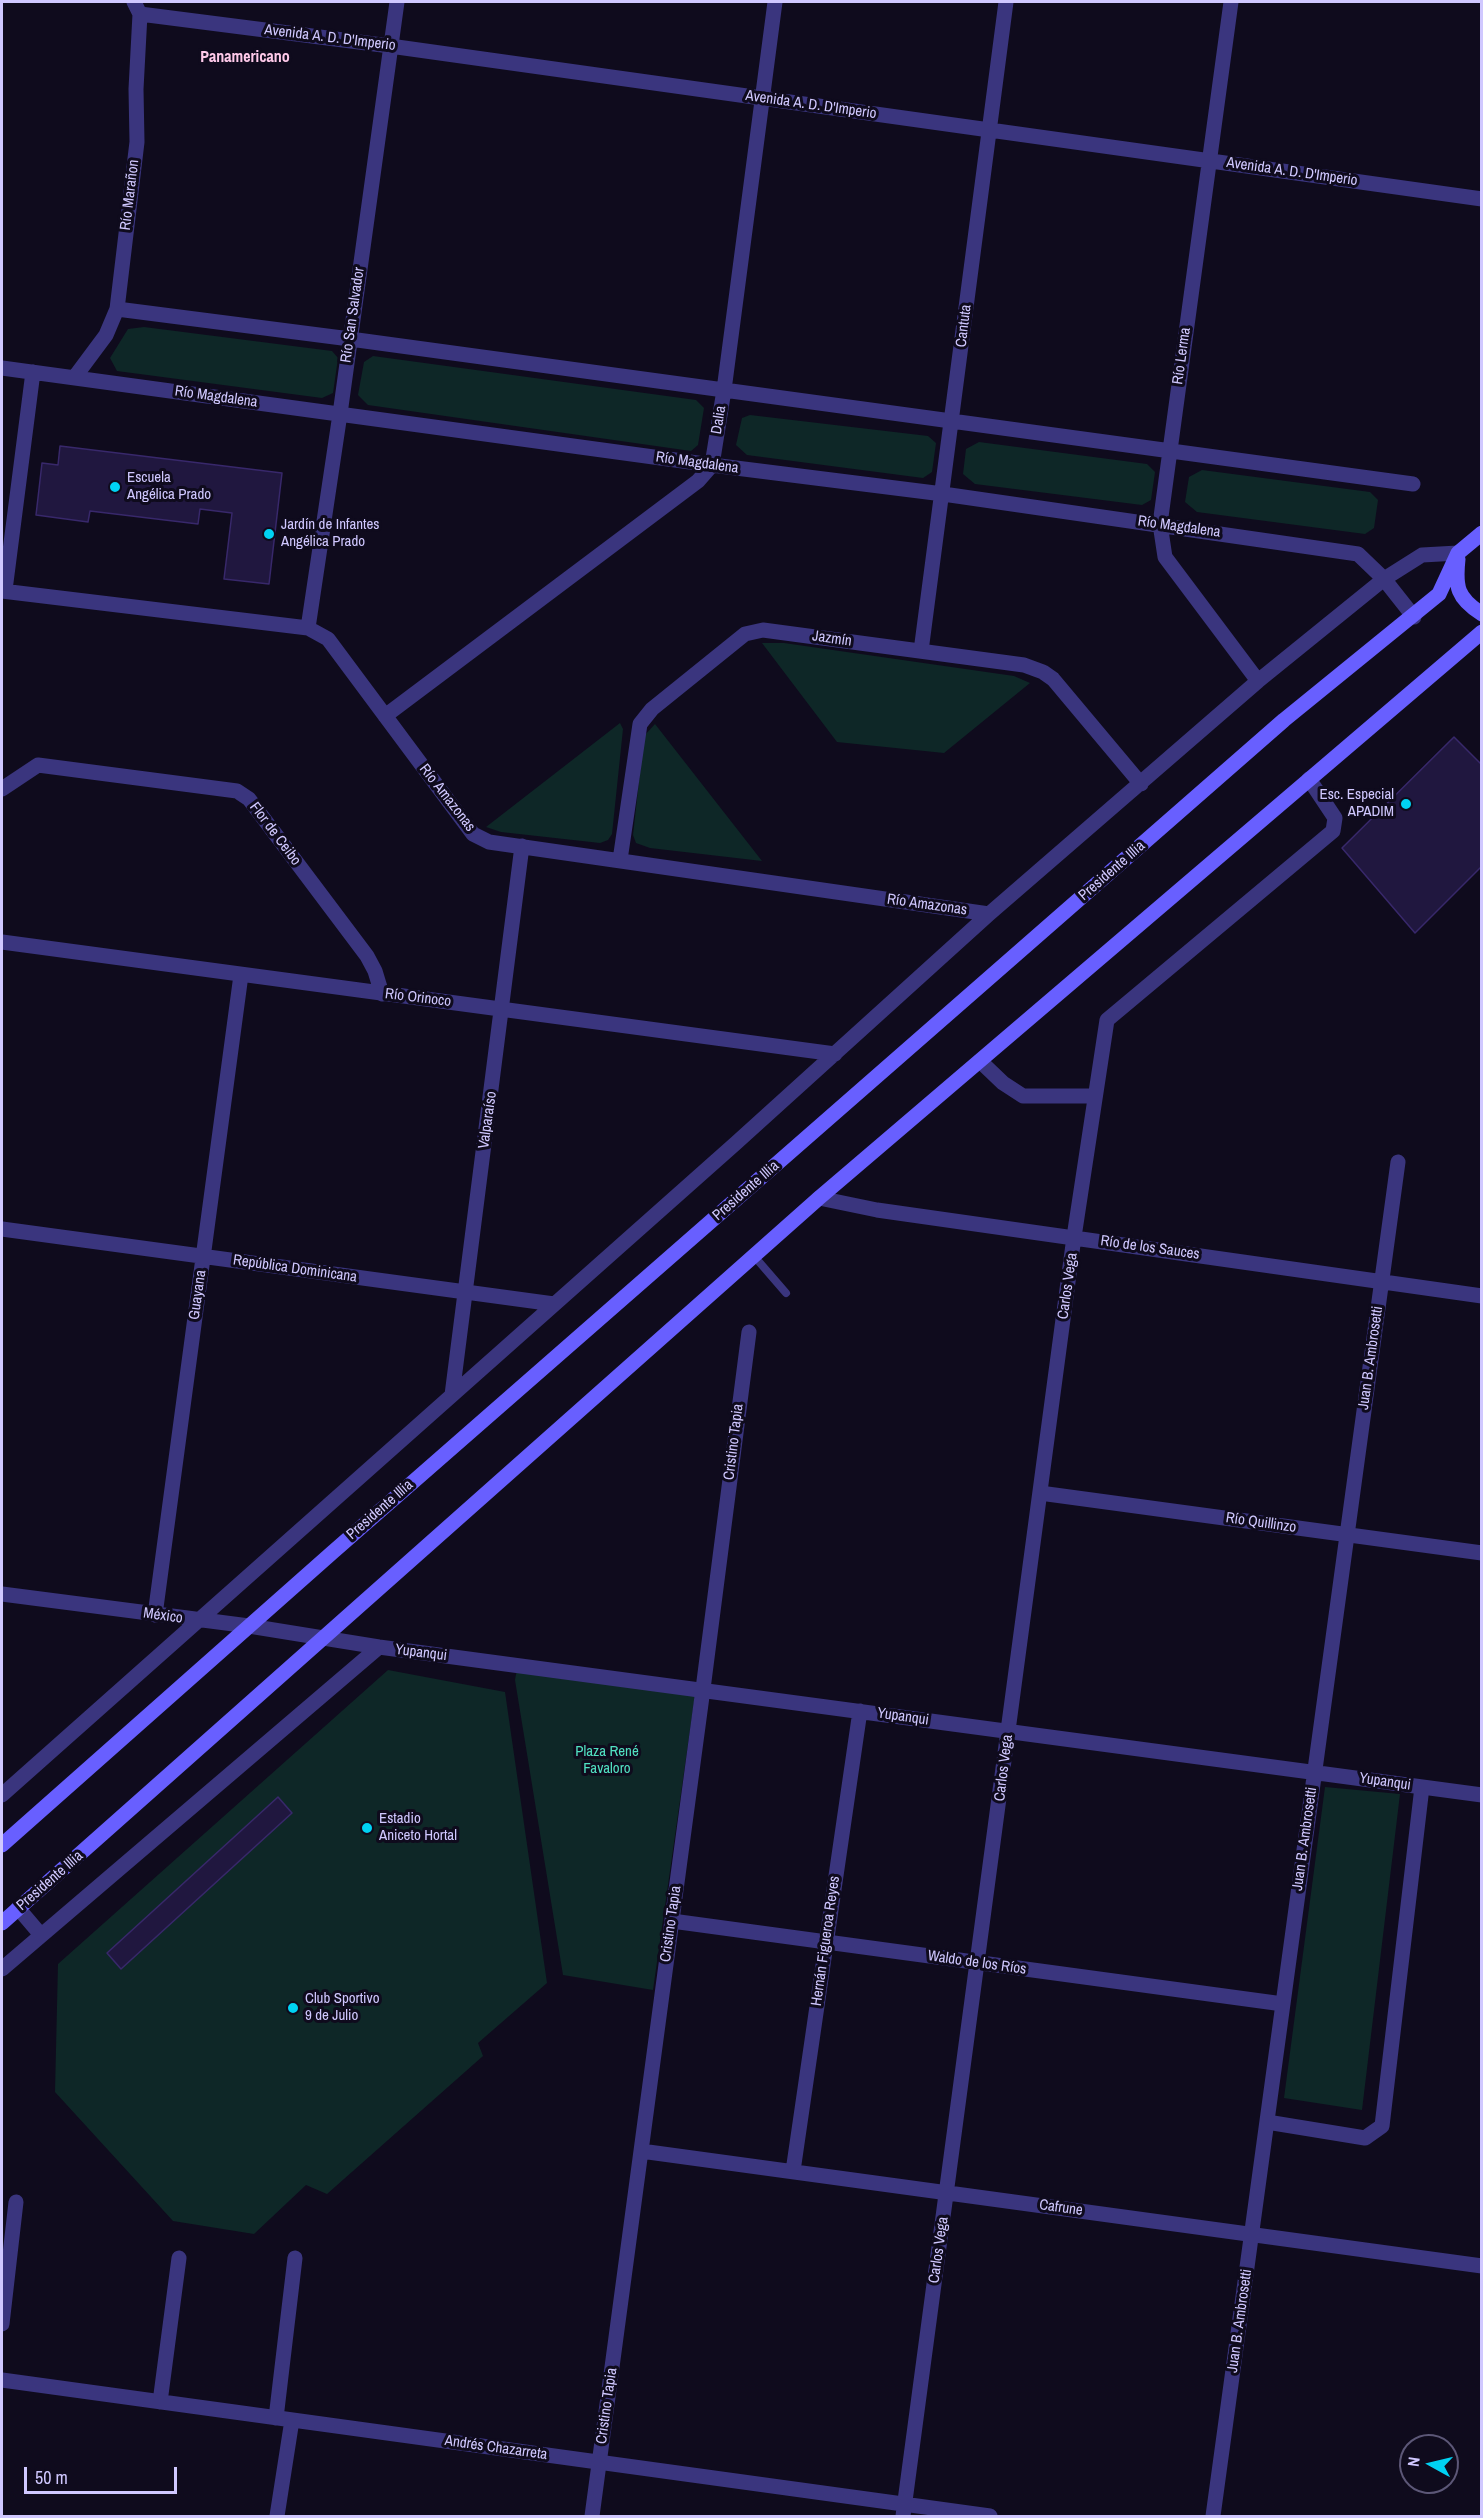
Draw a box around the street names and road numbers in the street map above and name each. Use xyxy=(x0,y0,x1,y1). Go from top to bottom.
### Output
street label: Avenida A. D. D'Imperio xyxy=(263,21,397,55)
street label: Avenida A. D. D'Imperio xyxy=(744,87,878,123)
street label: Avenida A. D. D'Imperio xyxy=(1225,154,1359,190)
street label: Río Marañon xyxy=(117,159,143,231)
street label: Río San Salvador xyxy=(337,266,369,364)
street label: Cantuta xyxy=(952,304,976,348)
street label: Río Lerma xyxy=(1169,326,1195,386)
street label: Río Magdalena xyxy=(173,382,259,412)
street label: Dalia xyxy=(708,404,730,436)
street label: Río Magdalena xyxy=(654,448,740,478)
street label: Río Magdalena xyxy=(1136,512,1222,542)
street label: Jazmín xyxy=(811,627,853,651)
street label: Río Amazonas xyxy=(415,761,479,835)
street label: Flor de Ceibo xyxy=(245,799,305,869)
street label: Presidente Illia xyxy=(1075,837,1149,905)
street label: Río Amazonas xyxy=(886,890,968,920)
street label: Río Orinoco xyxy=(384,985,452,1011)
street label: Valparaíso xyxy=(475,1090,501,1150)
street label: Presidente Illia xyxy=(709,1157,783,1225)
street label: Río de los Sauces xyxy=(1099,1232,1201,1264)
street label: República Dominicana xyxy=(232,1251,358,1287)
street label: Carlos Vega xyxy=(1054,1252,1082,1320)
street label: Guayana xyxy=(186,1269,210,1321)
street label: Juan B. Ambrosetti xyxy=(1355,1305,1387,1411)
street label: Cristino Tapia xyxy=(720,1403,748,1481)
street label: Presidente Illia xyxy=(343,1476,417,1544)
street label: Río Quillinzo xyxy=(1225,1509,1297,1537)
street label: México xyxy=(142,1604,184,1628)
street label: Yupanqui xyxy=(394,1641,448,1665)
street label: Yupanqui xyxy=(876,1704,930,1730)
street label: Carlos Vega xyxy=(991,1734,1017,1802)
street label: Yupanqui xyxy=(1358,1769,1412,1795)
street label: Juan B. Ambrosetti xyxy=(1289,1786,1321,1892)
street label: Presidente Illia xyxy=(13,1847,87,1915)
street label: Hernán Figueroa Reyes xyxy=(808,1875,844,2007)
street label: Cristino Tapia xyxy=(657,1885,685,1963)
street label: Waldo de los Ríos xyxy=(927,1947,1027,1979)
street label: Cafrune xyxy=(1038,2196,1084,2220)
street label: Carlos Vega xyxy=(925,2216,953,2284)
street label: Juan B. Ambrosetti xyxy=(1224,2268,1256,2374)
street label: Cristino Tapia xyxy=(593,2367,621,2445)
street label: Andrés Chazarreta xyxy=(444,2432,548,2464)

